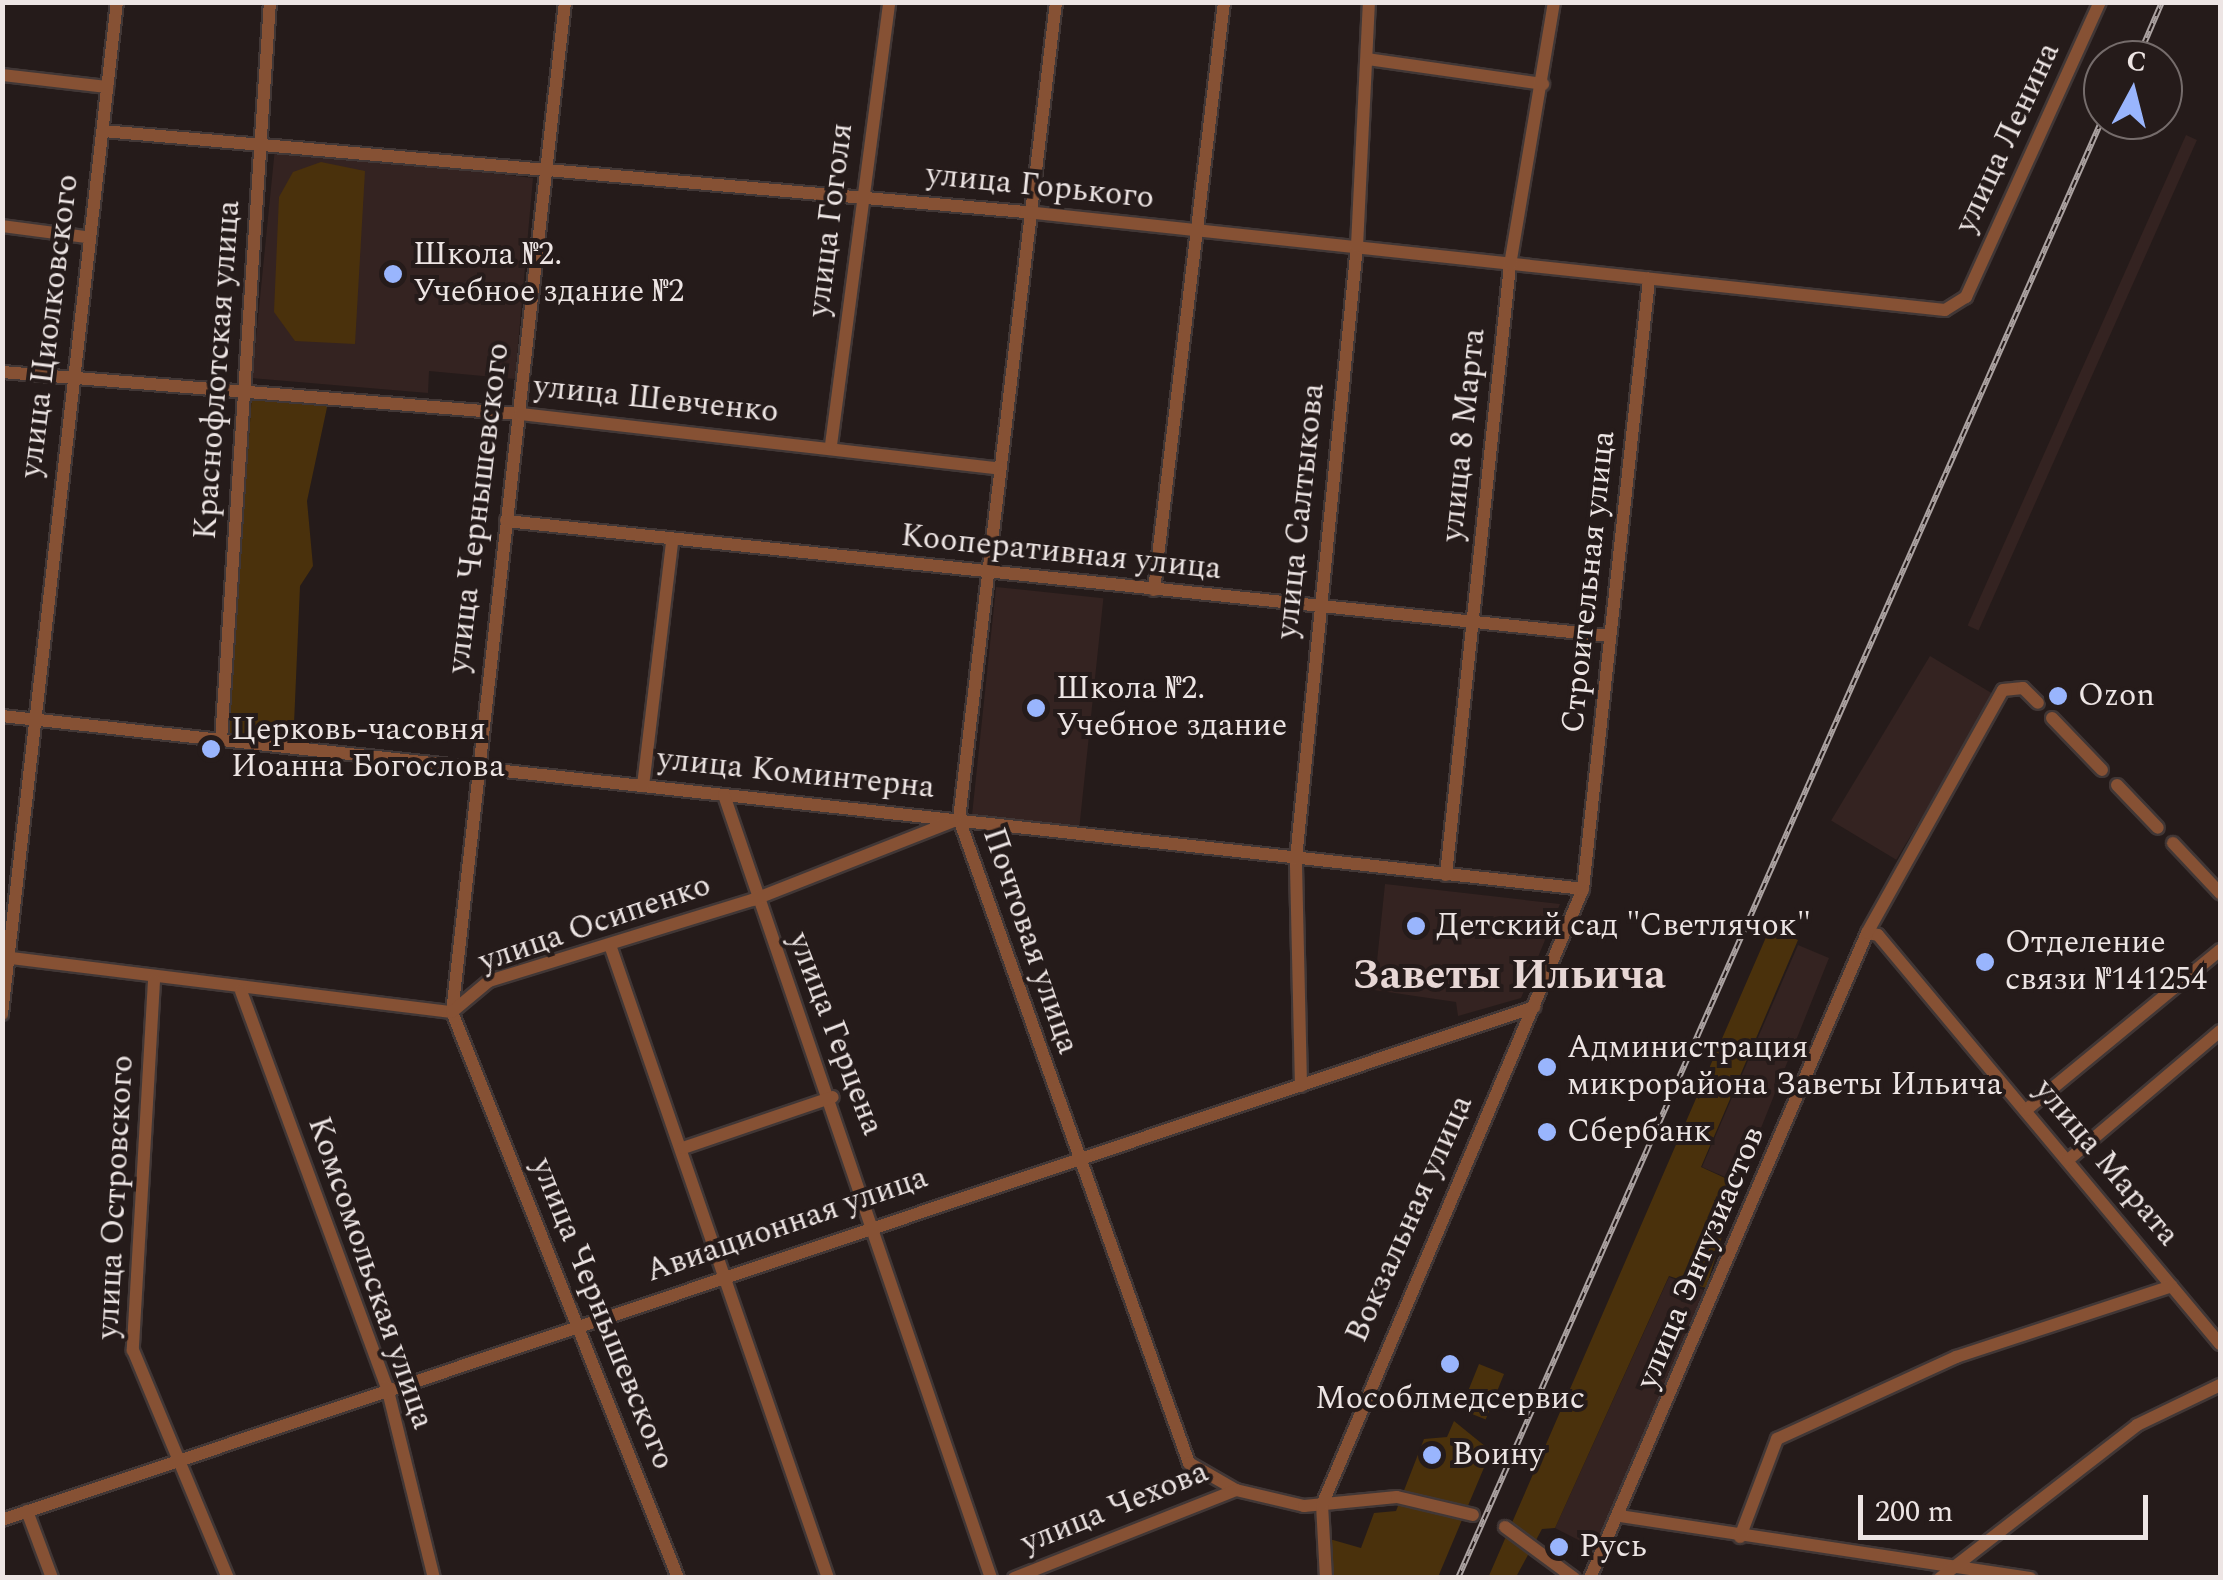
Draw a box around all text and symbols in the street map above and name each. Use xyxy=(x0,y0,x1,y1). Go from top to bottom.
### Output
street label: улица Ленина xyxy=(1947,37,2069,239)
text: С xyxy=(2124,39,2149,84)
north arrow xyxy=(2083,40,2183,140)
street label: улица Гоголя xyxy=(800,121,862,319)
street label: улица Горького xyxy=(924,156,1156,218)
street label: улица Циолковского xyxy=(12,172,88,480)
street label: Краснофлотская улица xyxy=(187,199,249,541)
place label: Школа №2. Учебное здание №2 xyxy=(413,237,684,312)
marker: Школа №2. Учебное здание №2 xyxy=(382,263,404,285)
street label: улица 8 Марта xyxy=(1434,327,1494,543)
street label: улица Чернышевского xyxy=(440,341,518,675)
street label: улица Шевченко xyxy=(532,368,780,432)
street label: улица Салтыкова xyxy=(1268,381,1334,641)
street label: Строительная улица xyxy=(1554,429,1624,735)
street label: Кооперативная улица xyxy=(899,517,1223,589)
place label: Школа №2. Учебное здание xyxy=(1056,671,1287,746)
place label: Ozon xyxy=(2078,677,2155,715)
marker: Ozon xyxy=(2047,685,2069,707)
marker: Школа №2. Учебное здание xyxy=(1025,697,1047,719)
place label: Церковь-часовня Иоанна Богослова xyxy=(231,712,505,787)
marker: Церковь-часовня Иоанна Богослова xyxy=(200,738,222,760)
street label: улица Коминтерна xyxy=(655,740,937,808)
street label: Почтовая улица xyxy=(973,823,1087,1059)
street label: улица Осипенко xyxy=(474,866,716,982)
place label: Детский сад "Светлячок" xyxy=(1436,907,1811,945)
marker: Детский сад "Светлячок" xyxy=(1405,915,1427,937)
place label: Отделение связи №141254 xyxy=(2005,925,2207,1000)
street label: улица Герцена xyxy=(779,927,891,1141)
district label: Заветы Ильича xyxy=(1352,951,1666,1001)
marker: Отделение связи №141254 xyxy=(1974,951,1996,973)
place label: Администрация микрорайона Заветы Ильича xyxy=(1567,1030,2002,1105)
street label: улица Островского xyxy=(89,1054,143,1340)
marker: Администрация микрорайона Заветы Ильича xyxy=(1536,1056,1558,1078)
street label: улица Марата xyxy=(2025,1072,2187,1254)
street label: Вокзальная улица xyxy=(1338,1089,1482,1349)
street label: Комсомольская улица xyxy=(299,1112,441,1434)
place label: Сбербанк xyxy=(1567,1113,1711,1151)
marker: Сбербанк xyxy=(1536,1121,1558,1143)
street label: улица Энтузиастов xyxy=(1628,1121,1774,1395)
street label: улица Чернышевского xyxy=(522,1153,682,1475)
street label: Авиационная улица xyxy=(641,1159,933,1291)
marker: Мособлмедсервис xyxy=(1439,1353,1461,1375)
place label: Мособлмедсервис xyxy=(1315,1380,1585,1418)
place label: Воину xyxy=(1452,1436,1544,1474)
marker: Воину xyxy=(1421,1444,1443,1466)
street label: улица Чехова xyxy=(1016,1453,1214,1563)
scale bar xyxy=(1863,1475,2153,1537)
text: 200 m xyxy=(1875,1489,1953,1535)
place label: Русь xyxy=(1579,1528,1647,1566)
marker: Русь xyxy=(1548,1536,1570,1558)

